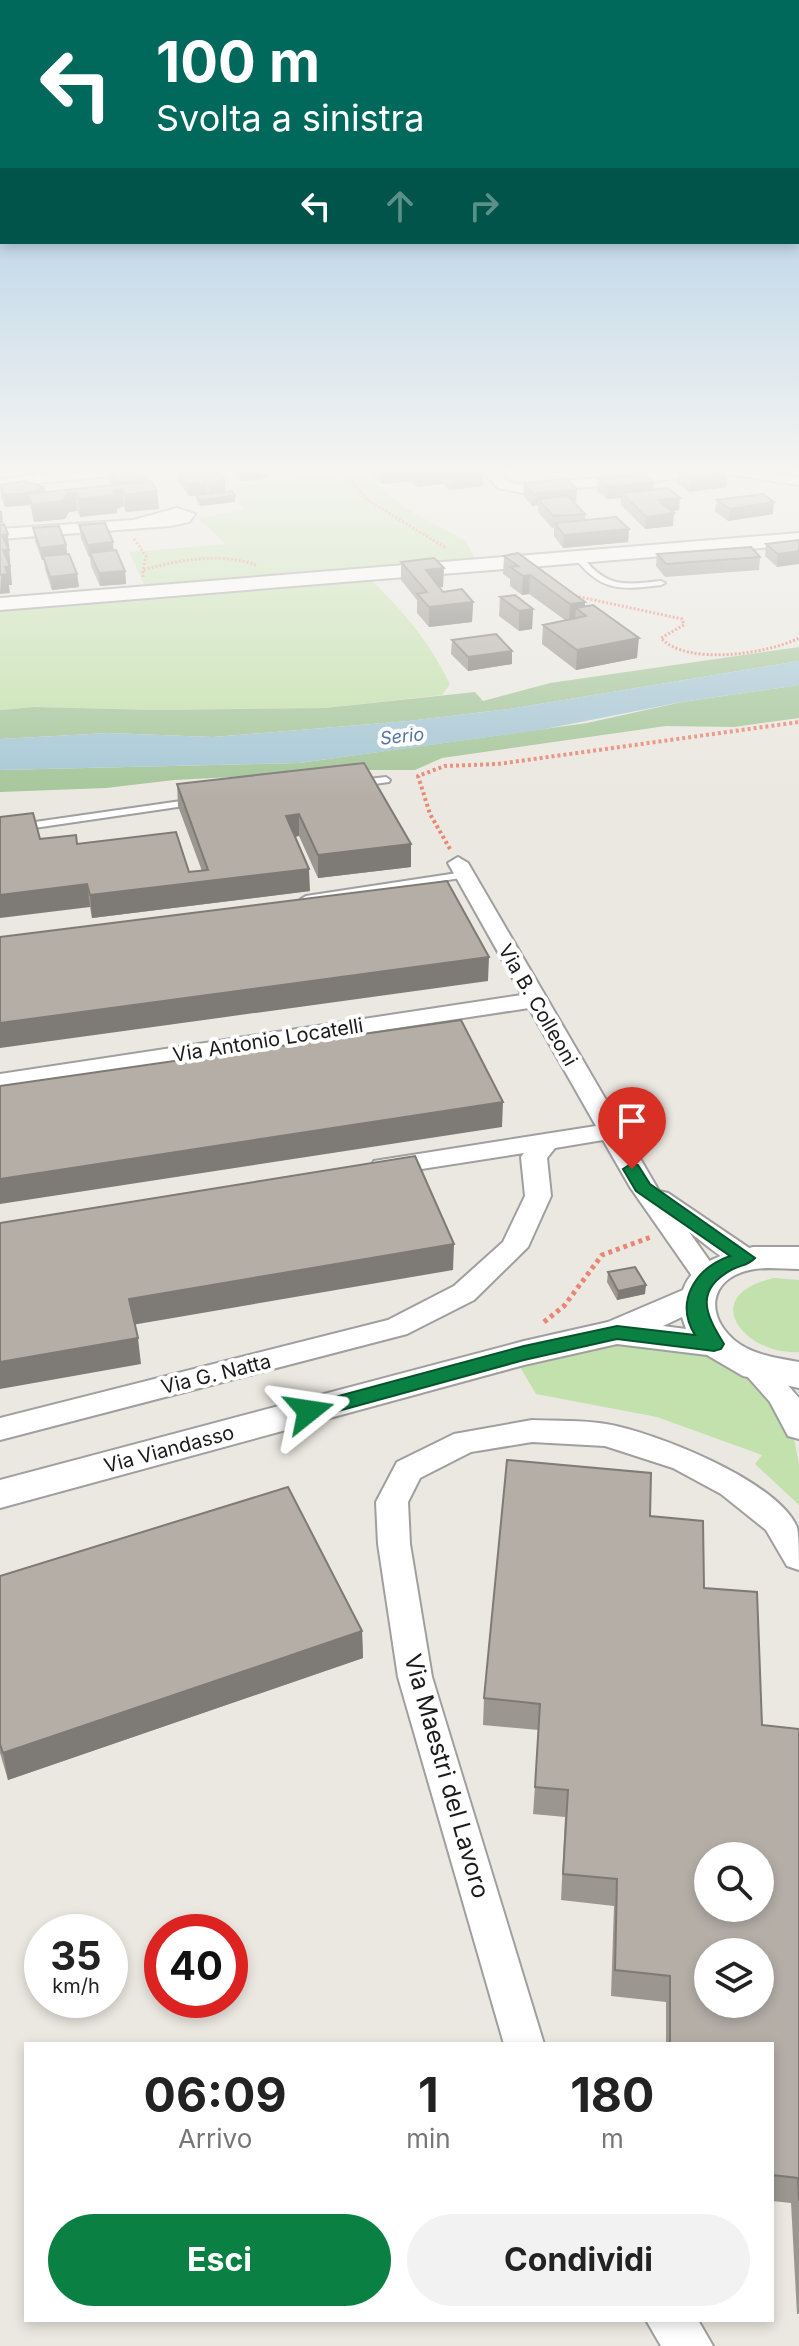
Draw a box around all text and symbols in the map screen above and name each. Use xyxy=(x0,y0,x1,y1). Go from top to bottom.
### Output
text: 100 m xyxy=(156,28,320,96)
icon: left xyxy=(24,32,128,136)
text: Svolta a sinistra xyxy=(156,96,424,140)
icon: left xyxy=(294,184,338,228)
icon: ahead xyxy=(378,184,422,228)
icon: right xyxy=(462,184,506,228)
water label: Serio xyxy=(379,723,425,749)
street label: Via B. Colleoni xyxy=(493,940,583,1070)
street label: Via Antonio Locatelli xyxy=(171,1013,365,1067)
pin xyxy=(598,1087,666,1169)
icon: arrive xyxy=(610,1099,654,1143)
street label: Via G. Natta xyxy=(159,1349,273,1399)
position arrow xyxy=(267,1369,351,1453)
street label: Via Viandasso xyxy=(101,1420,237,1478)
street label: Via Maestri del Lavoro xyxy=(398,1651,496,1901)
map controls xyxy=(694,1842,774,2018)
button: search xyxy=(694,1842,774,1922)
speed limit sign: 40 xyxy=(144,1914,248,2018)
text: 35 xyxy=(50,1931,102,1980)
button: layers xyxy=(694,1938,774,2018)
text: km/h xyxy=(52,1974,100,1998)
text: 06:09 xyxy=(144,2065,287,2124)
text: 1 xyxy=(418,2065,439,2124)
text: 180 xyxy=(570,2065,654,2124)
text: Arrivo xyxy=(178,2123,252,2154)
text: min xyxy=(406,2123,451,2154)
text: m xyxy=(601,2123,624,2154)
button: Esci xyxy=(48,2214,391,2306)
button: Condividi xyxy=(407,2214,750,2306)

